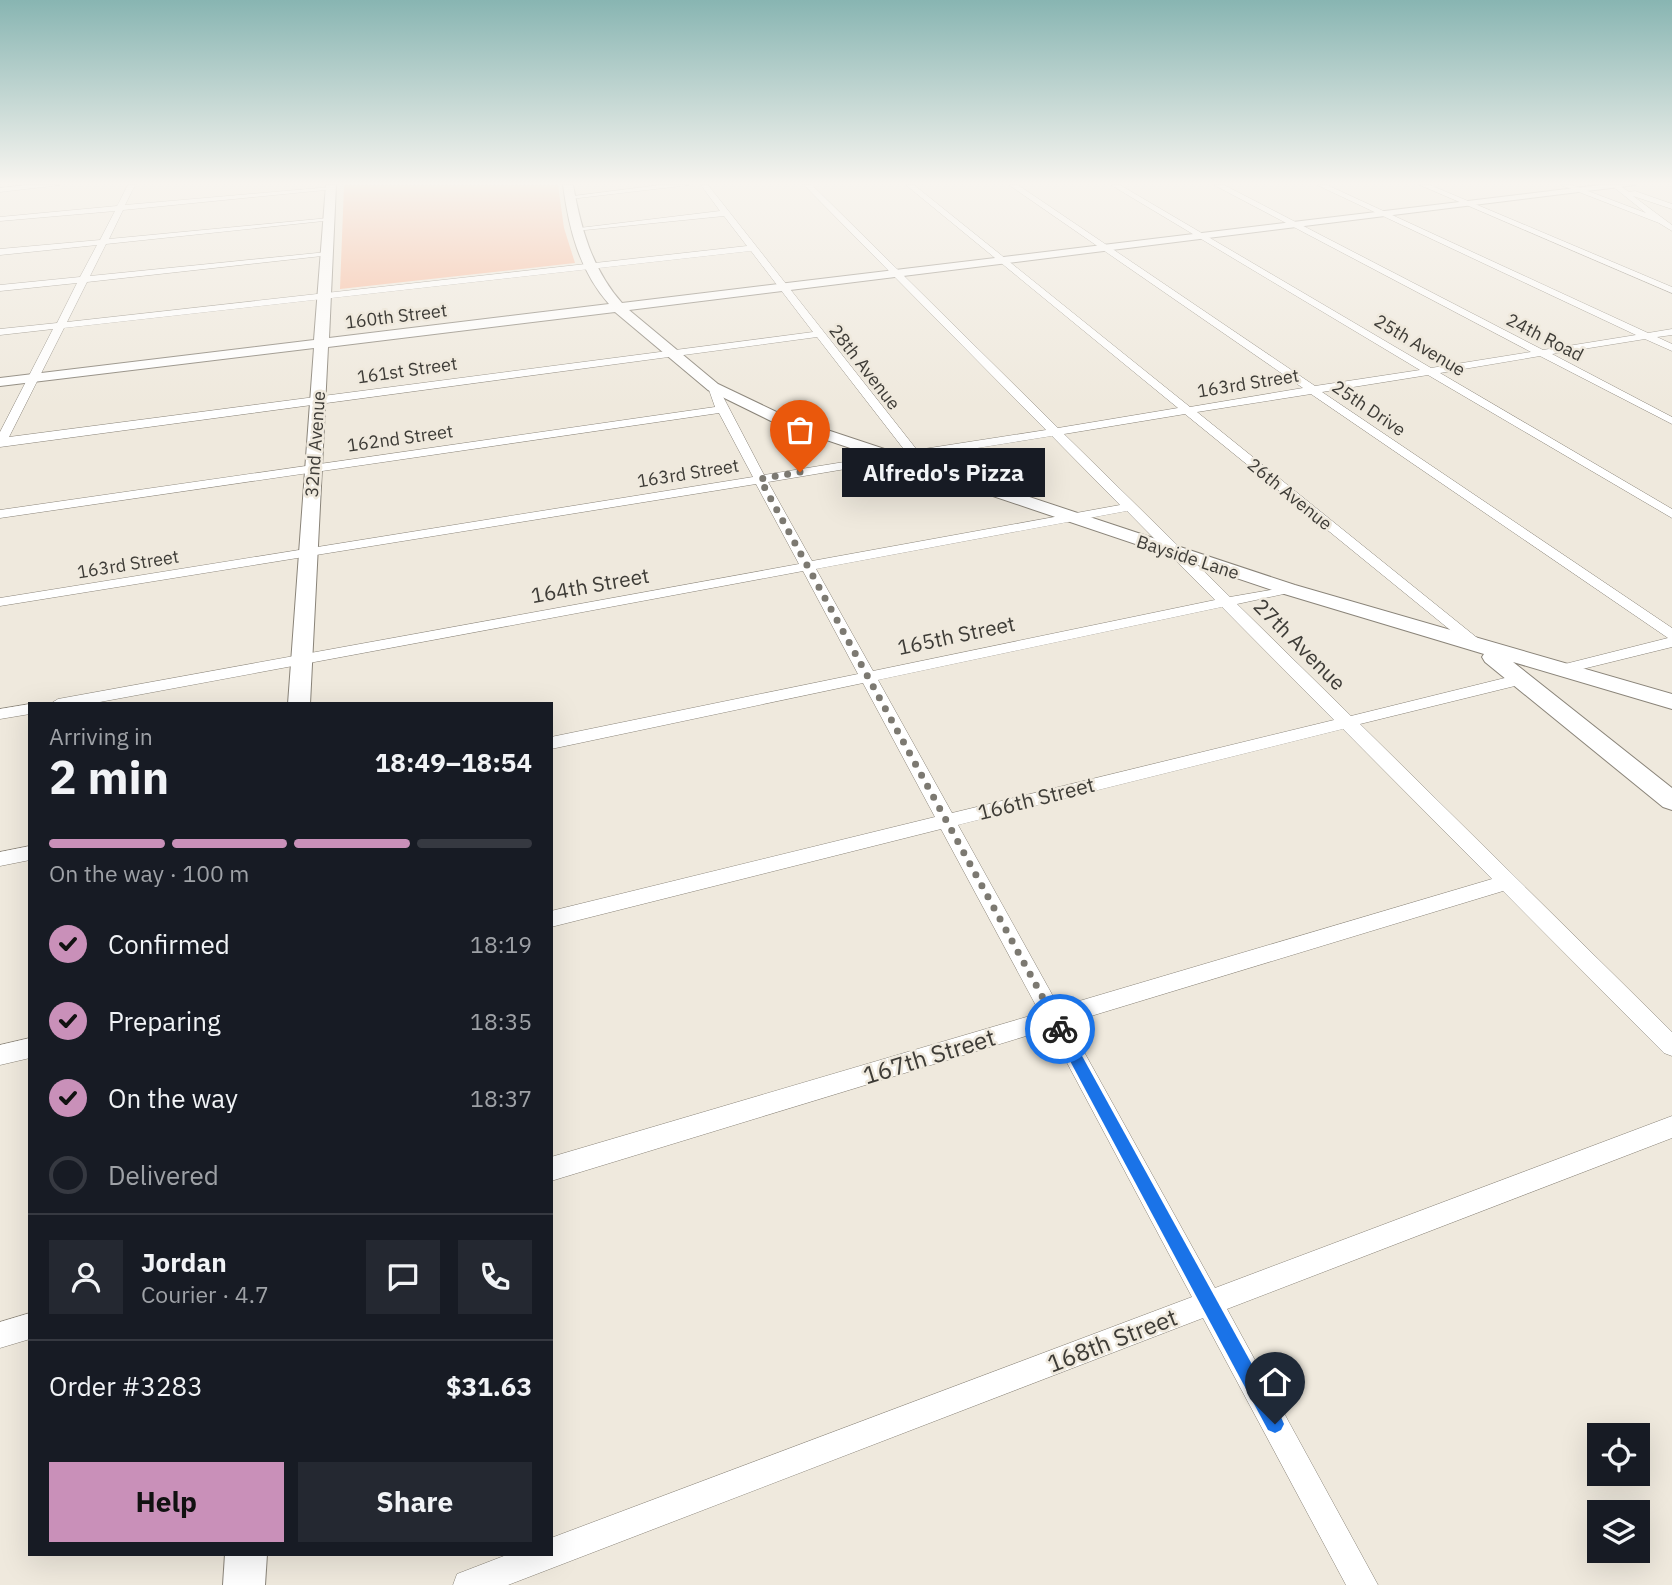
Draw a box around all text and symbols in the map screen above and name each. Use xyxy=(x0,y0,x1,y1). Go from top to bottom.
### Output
street label: 160th Street xyxy=(344,298,448,334)
street label: 24th Road xyxy=(1502,308,1588,366)
street label: 25th Avenue xyxy=(1370,309,1470,381)
street label: 28th Avenue xyxy=(824,320,906,415)
street label: 161st Street xyxy=(355,352,459,388)
street label: 163rd Street xyxy=(1195,364,1301,402)
street label: 25th Drive xyxy=(1328,375,1410,441)
street label: 32nd Avenue xyxy=(300,390,330,498)
pin xyxy=(770,400,830,472)
icon: bag xyxy=(781,411,819,449)
street label: 162nd Street xyxy=(346,419,454,457)
callout: Alfredo's Pizza xyxy=(842,448,1045,496)
street label: 26th Avenue xyxy=(1243,453,1337,535)
street label: 163rd Street xyxy=(635,454,741,492)
text: Alfredo's Pizza xyxy=(863,457,1024,487)
street label: Bayside Lane xyxy=(1134,530,1242,584)
street label: 163rd Street xyxy=(75,545,181,583)
street label: 164th Street xyxy=(529,561,651,609)
street label: 27th Avenue xyxy=(1248,592,1352,696)
street label: 165th Street xyxy=(895,609,1017,661)
text: Arriving in xyxy=(49,721,153,751)
text: 18:49–18:54 xyxy=(375,745,532,779)
text: 2 min xyxy=(49,747,169,807)
street label: 166th Street xyxy=(975,770,1097,826)
text: On the way · 100 m xyxy=(49,858,249,888)
icon: check xyxy=(49,925,87,963)
text: Confirmed xyxy=(108,927,230,961)
text: 18:19 xyxy=(470,929,532,959)
courier xyxy=(1025,994,1095,1064)
icon: check xyxy=(49,1002,87,1040)
text: Preparing xyxy=(108,1004,221,1038)
text: 18:35 xyxy=(470,1006,532,1036)
icon: bike xyxy=(1041,1010,1079,1048)
street label: 167th Street xyxy=(859,1021,999,1091)
icon: check xyxy=(49,1079,87,1117)
text: On the way xyxy=(108,1081,238,1115)
text: 18:37 xyxy=(470,1083,532,1113)
text: Delivered xyxy=(108,1158,219,1192)
button: person xyxy=(49,1240,123,1314)
button: chat xyxy=(366,1240,440,1314)
button: phone xyxy=(458,1240,532,1314)
text: Jordan xyxy=(141,1245,227,1279)
text: Courier · 4.7 xyxy=(141,1279,269,1309)
street label: 168th Street xyxy=(1042,1301,1182,1379)
pin xyxy=(1245,1352,1305,1424)
icon: home xyxy=(1256,1363,1294,1401)
text: Order #3283 xyxy=(49,1369,203,1403)
text: $31.63 xyxy=(446,1369,532,1403)
map controls xyxy=(1587,1423,1650,1563)
button: locate xyxy=(1587,1423,1650,1486)
button: Help xyxy=(49,1462,284,1542)
button: Share xyxy=(298,1462,532,1542)
button: layers xyxy=(1587,1500,1650,1563)

